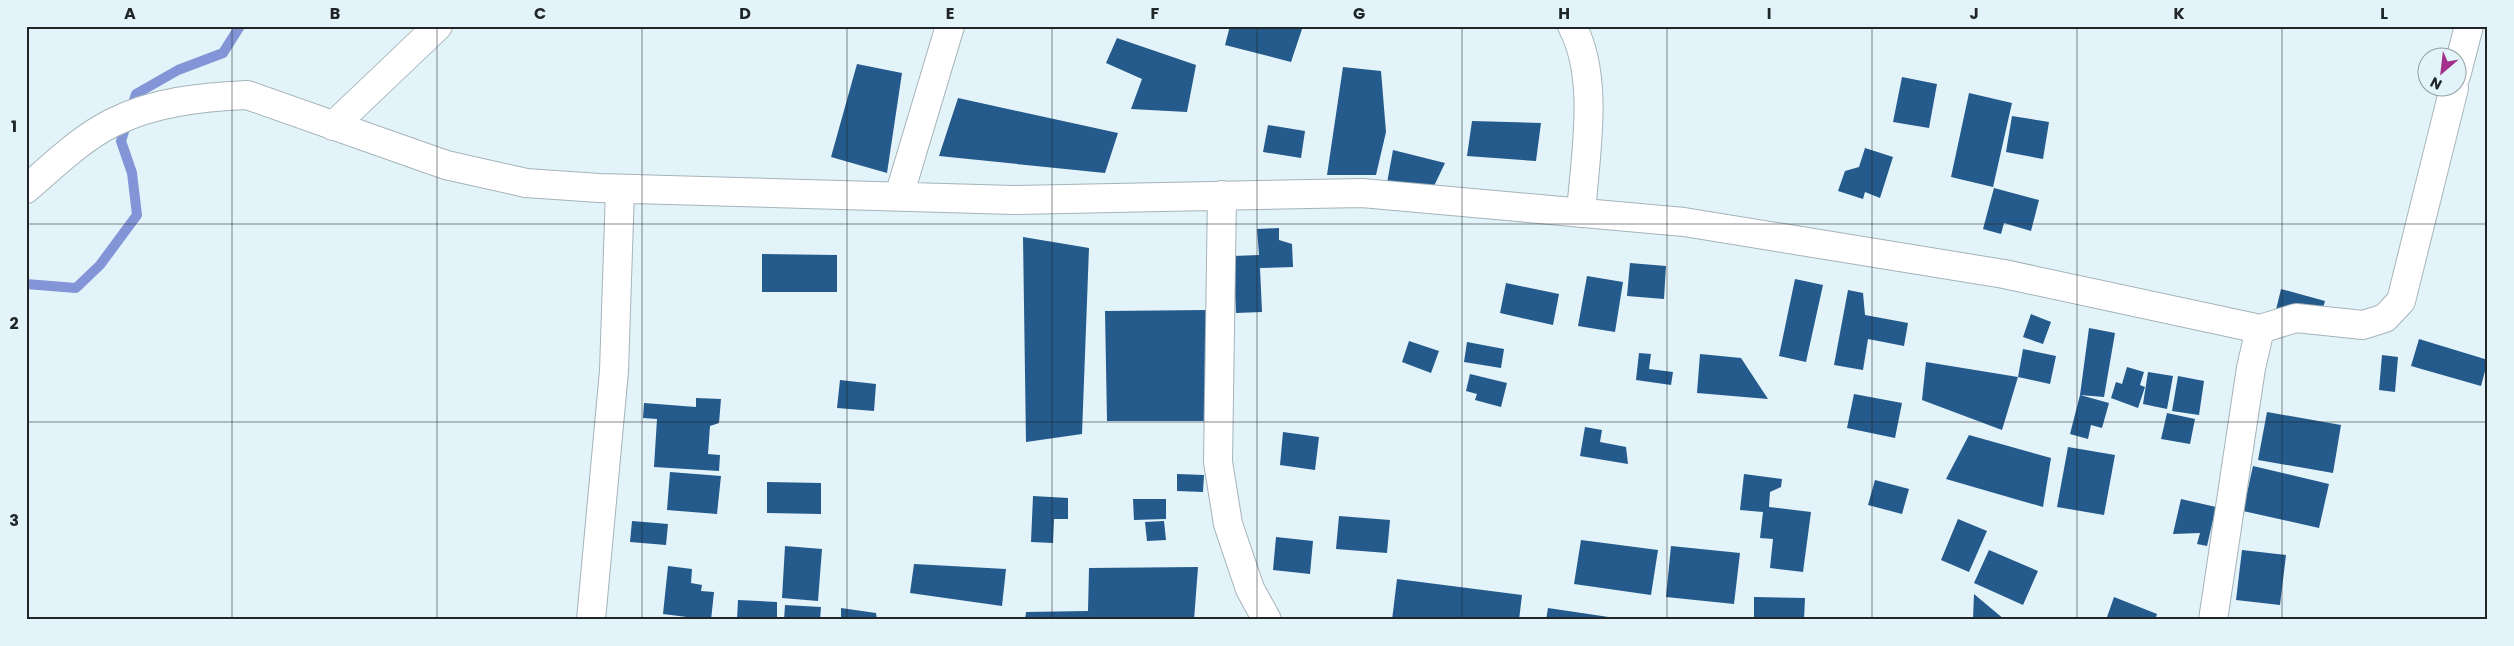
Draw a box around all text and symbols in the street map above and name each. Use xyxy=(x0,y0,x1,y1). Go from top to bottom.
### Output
text: A xyxy=(124,2,136,25)
text: B xyxy=(330,2,340,25)
text: C xyxy=(534,2,546,25)
text: D xyxy=(739,2,751,25)
text: E xyxy=(946,2,954,25)
text: F xyxy=(1151,2,1160,25)
text: G xyxy=(1353,2,1365,25)
text: H xyxy=(1558,2,1570,25)
text: I xyxy=(1767,2,1771,25)
text: J xyxy=(1969,2,1979,25)
text: K xyxy=(2173,2,2185,25)
text: L xyxy=(2380,2,2388,25)
north arrow xyxy=(2416,48,2466,98)
text: N xyxy=(2427,72,2445,95)
text: 1 xyxy=(11,115,17,138)
text: 2 xyxy=(9,312,19,335)
text: 3 xyxy=(9,509,19,532)

